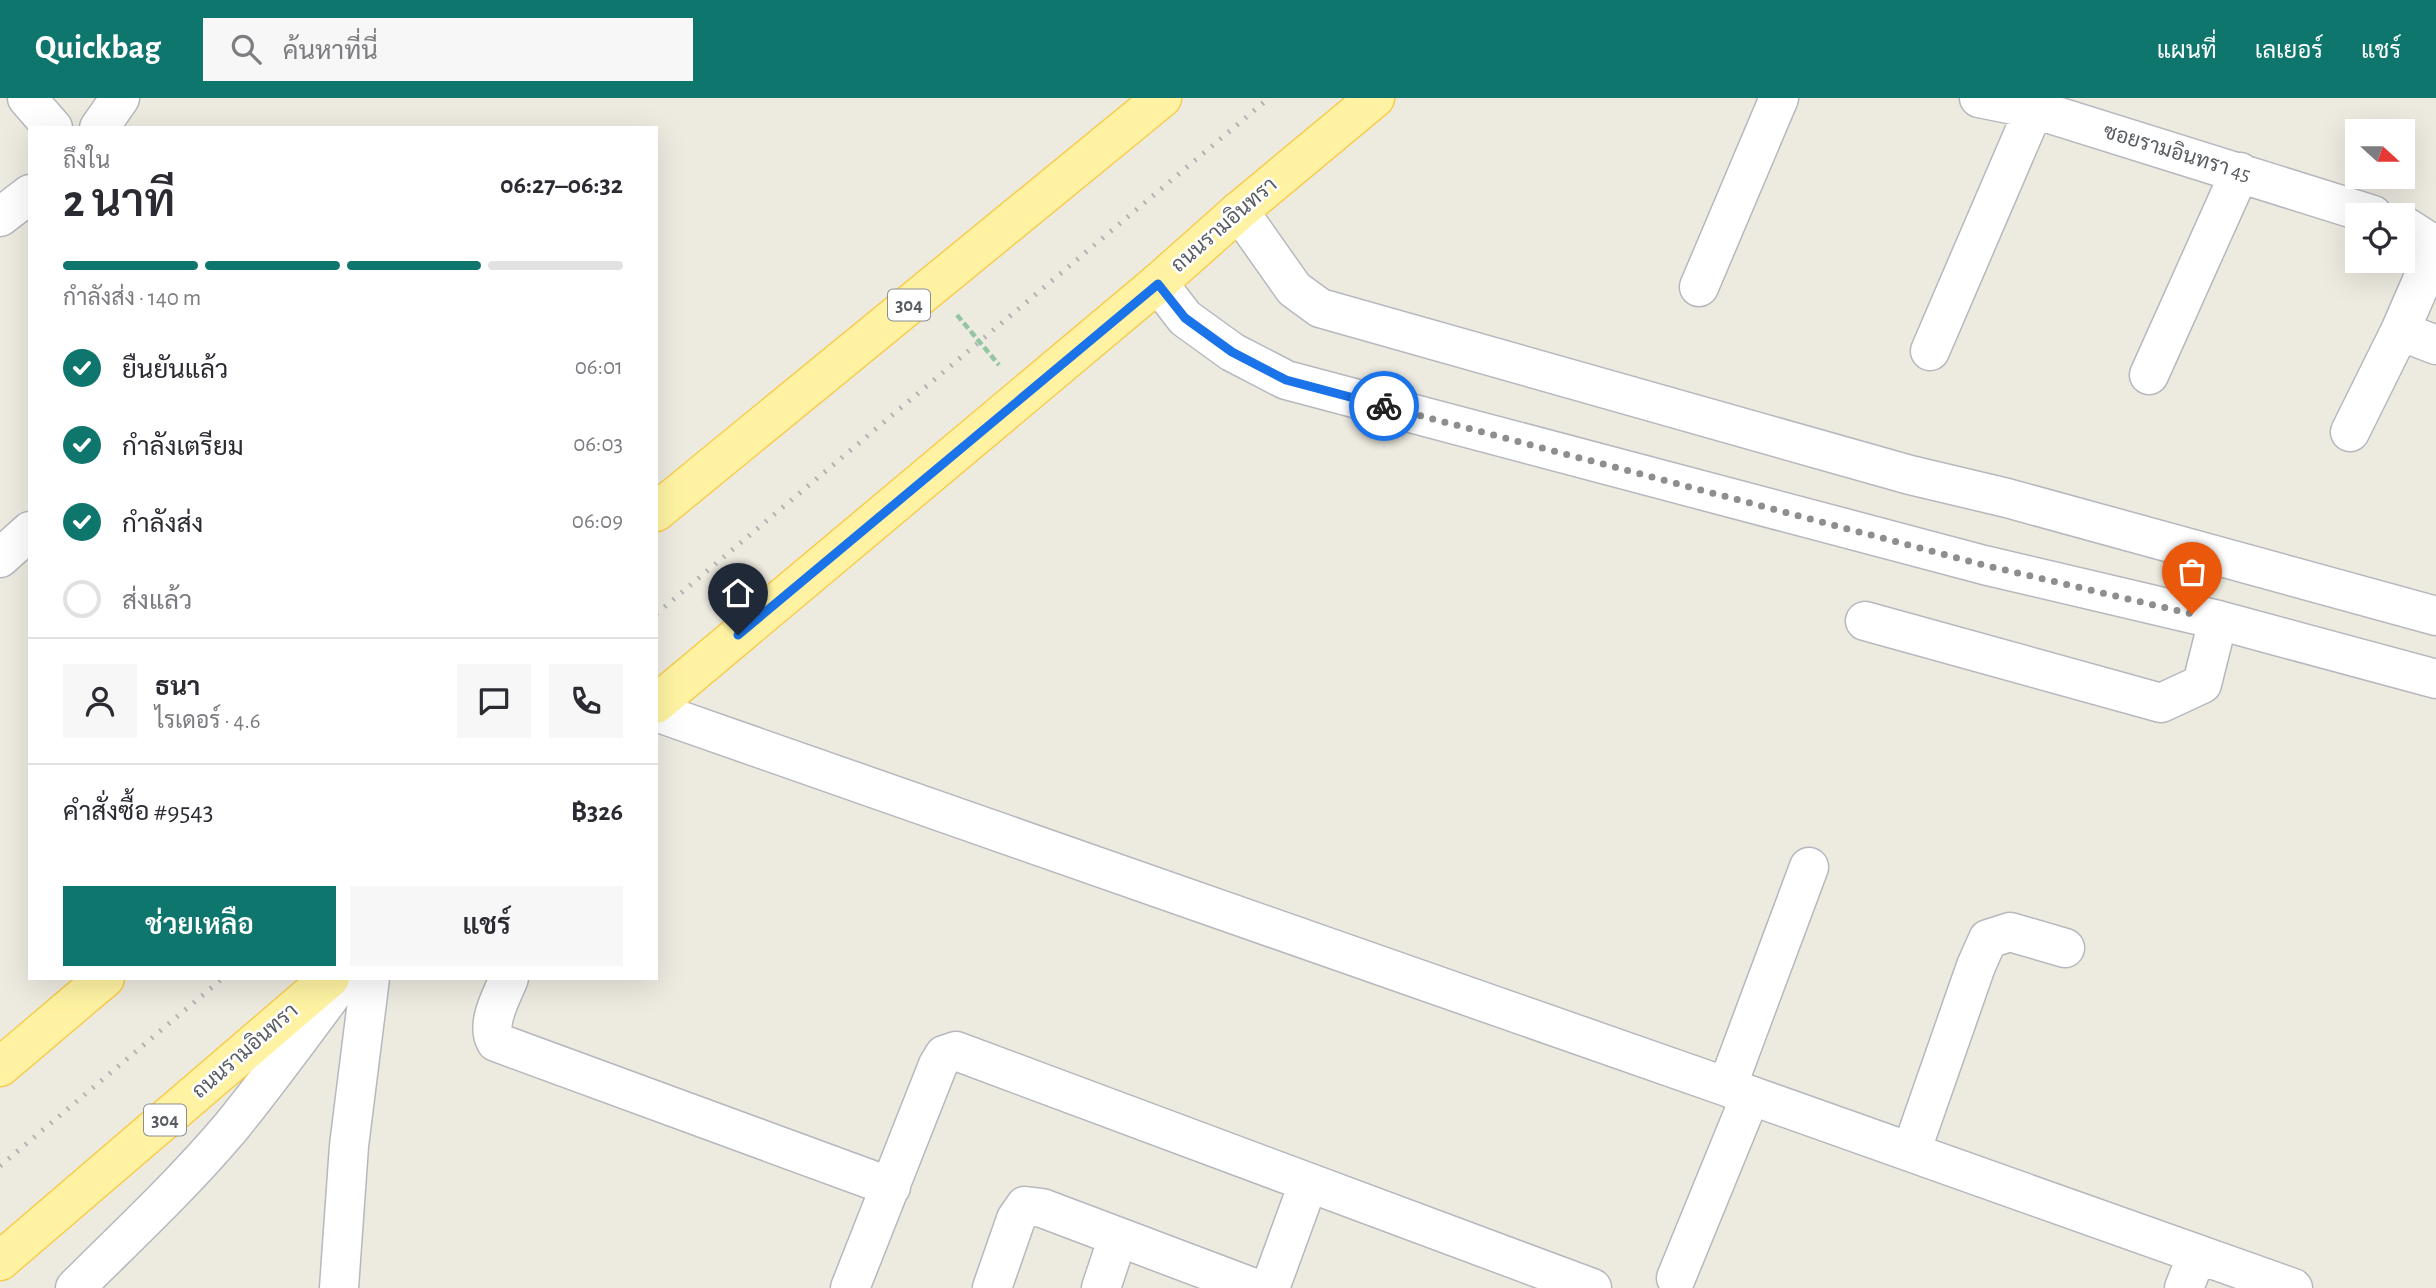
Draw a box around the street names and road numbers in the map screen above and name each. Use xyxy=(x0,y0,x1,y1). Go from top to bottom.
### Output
street label: ซอยรามอินทรา 45 xyxy=(2101,119,2254,185)
street label: ถนนรามอินทรา xyxy=(1166,172,1281,276)
road number: 304 xyxy=(888,290,930,321)
street label: ถนนรามอินทรา xyxy=(187,998,302,1102)
road number: 304 xyxy=(144,1104,186,1136)

